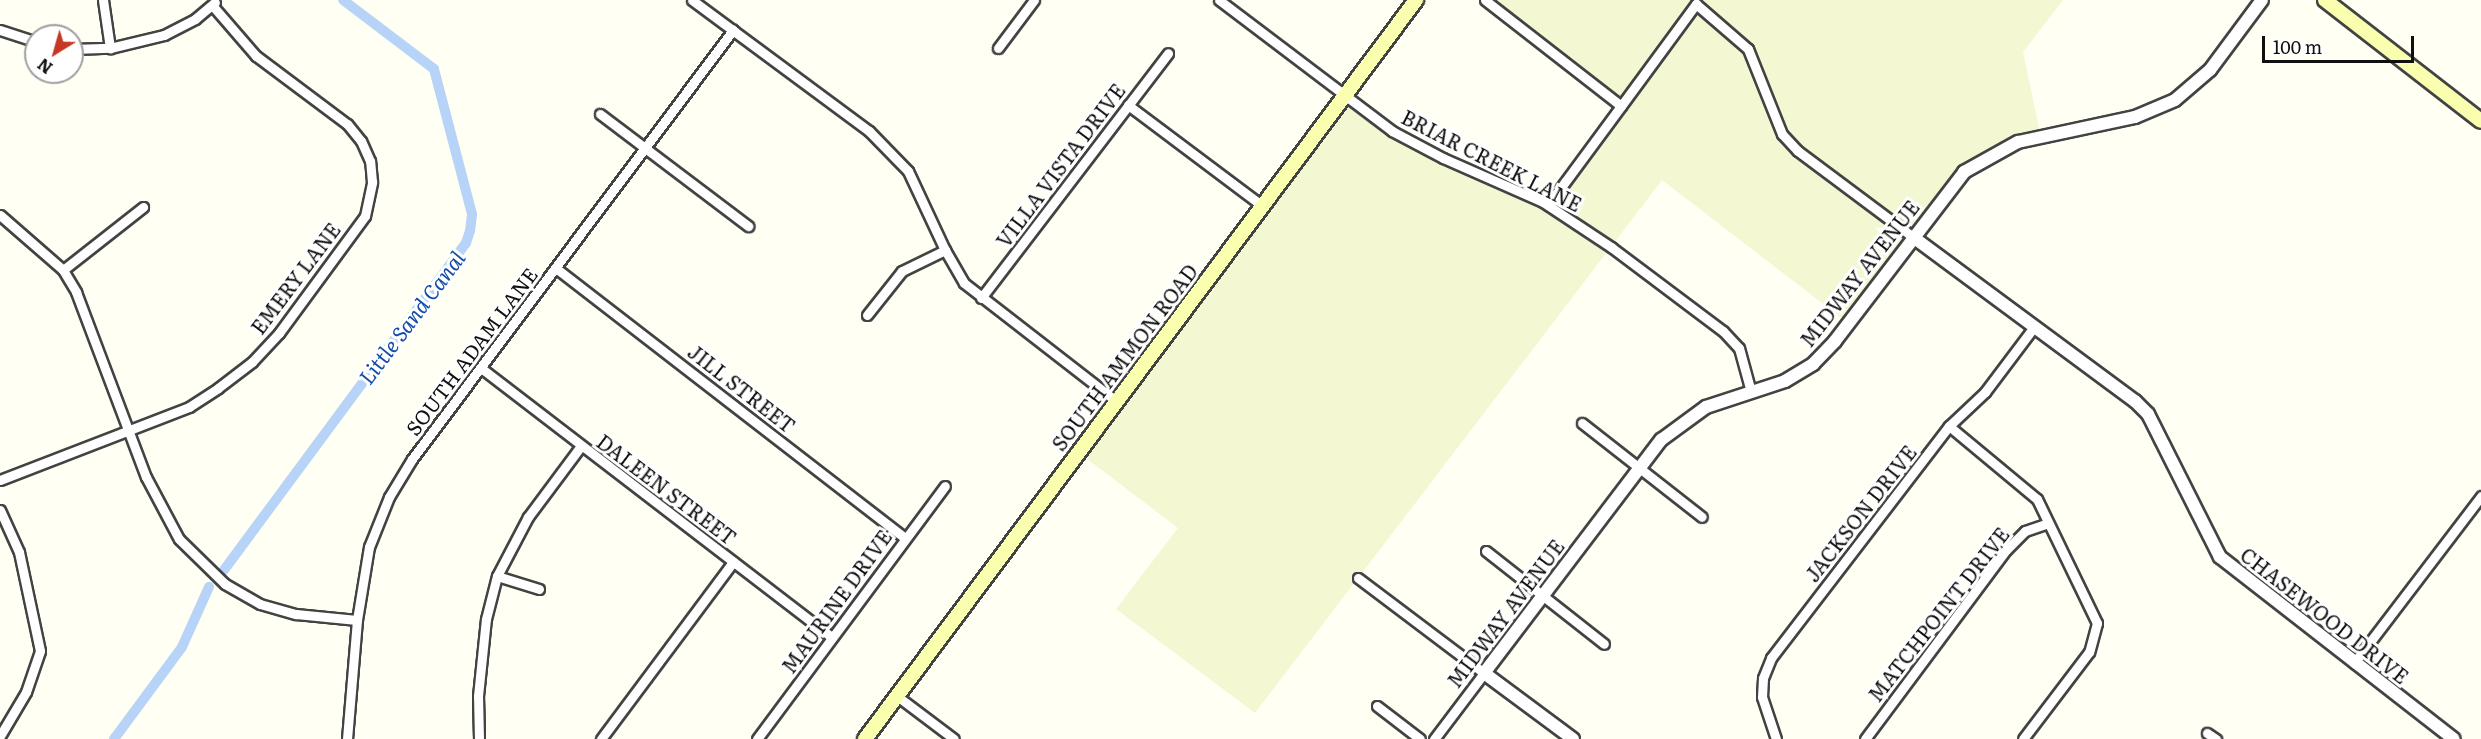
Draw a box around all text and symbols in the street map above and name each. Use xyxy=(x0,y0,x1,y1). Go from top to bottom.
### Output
north arrow xyxy=(24,24,84,84)
scale bar xyxy=(2265,24,2416,62)
text: 100 m xyxy=(2273,33,2322,60)
text: N xyxy=(32,53,57,80)
street label: VILLA VISTA DRIVE xyxy=(991,78,1129,252)
street label: BRIAR CREEK LANE xyxy=(1398,104,1586,216)
street label: MIDWAY AVENUE xyxy=(1794,195,1924,351)
street label: EMERY LANE xyxy=(245,218,345,338)
water label: Little Sand Canal xyxy=(353,246,469,388)
street label: SOUTH AMMON ROAD xyxy=(1046,259,1202,455)
street label: SOUTH ADAM LANE xyxy=(400,263,542,439)
street label: JILL STREET xyxy=(684,339,800,437)
street label: DALEEN STREET xyxy=(593,429,741,549)
street label: JACKSON DRIVE xyxy=(1799,440,1921,586)
street label: MATCHPOINT DRIVE xyxy=(1863,522,2013,706)
street label: MAURINE DRIVE xyxy=(776,525,896,677)
street label: MIDWAY AVENUE xyxy=(1441,534,1569,692)
street label: CHASEWOOD DRIVE xyxy=(2236,542,2414,688)

